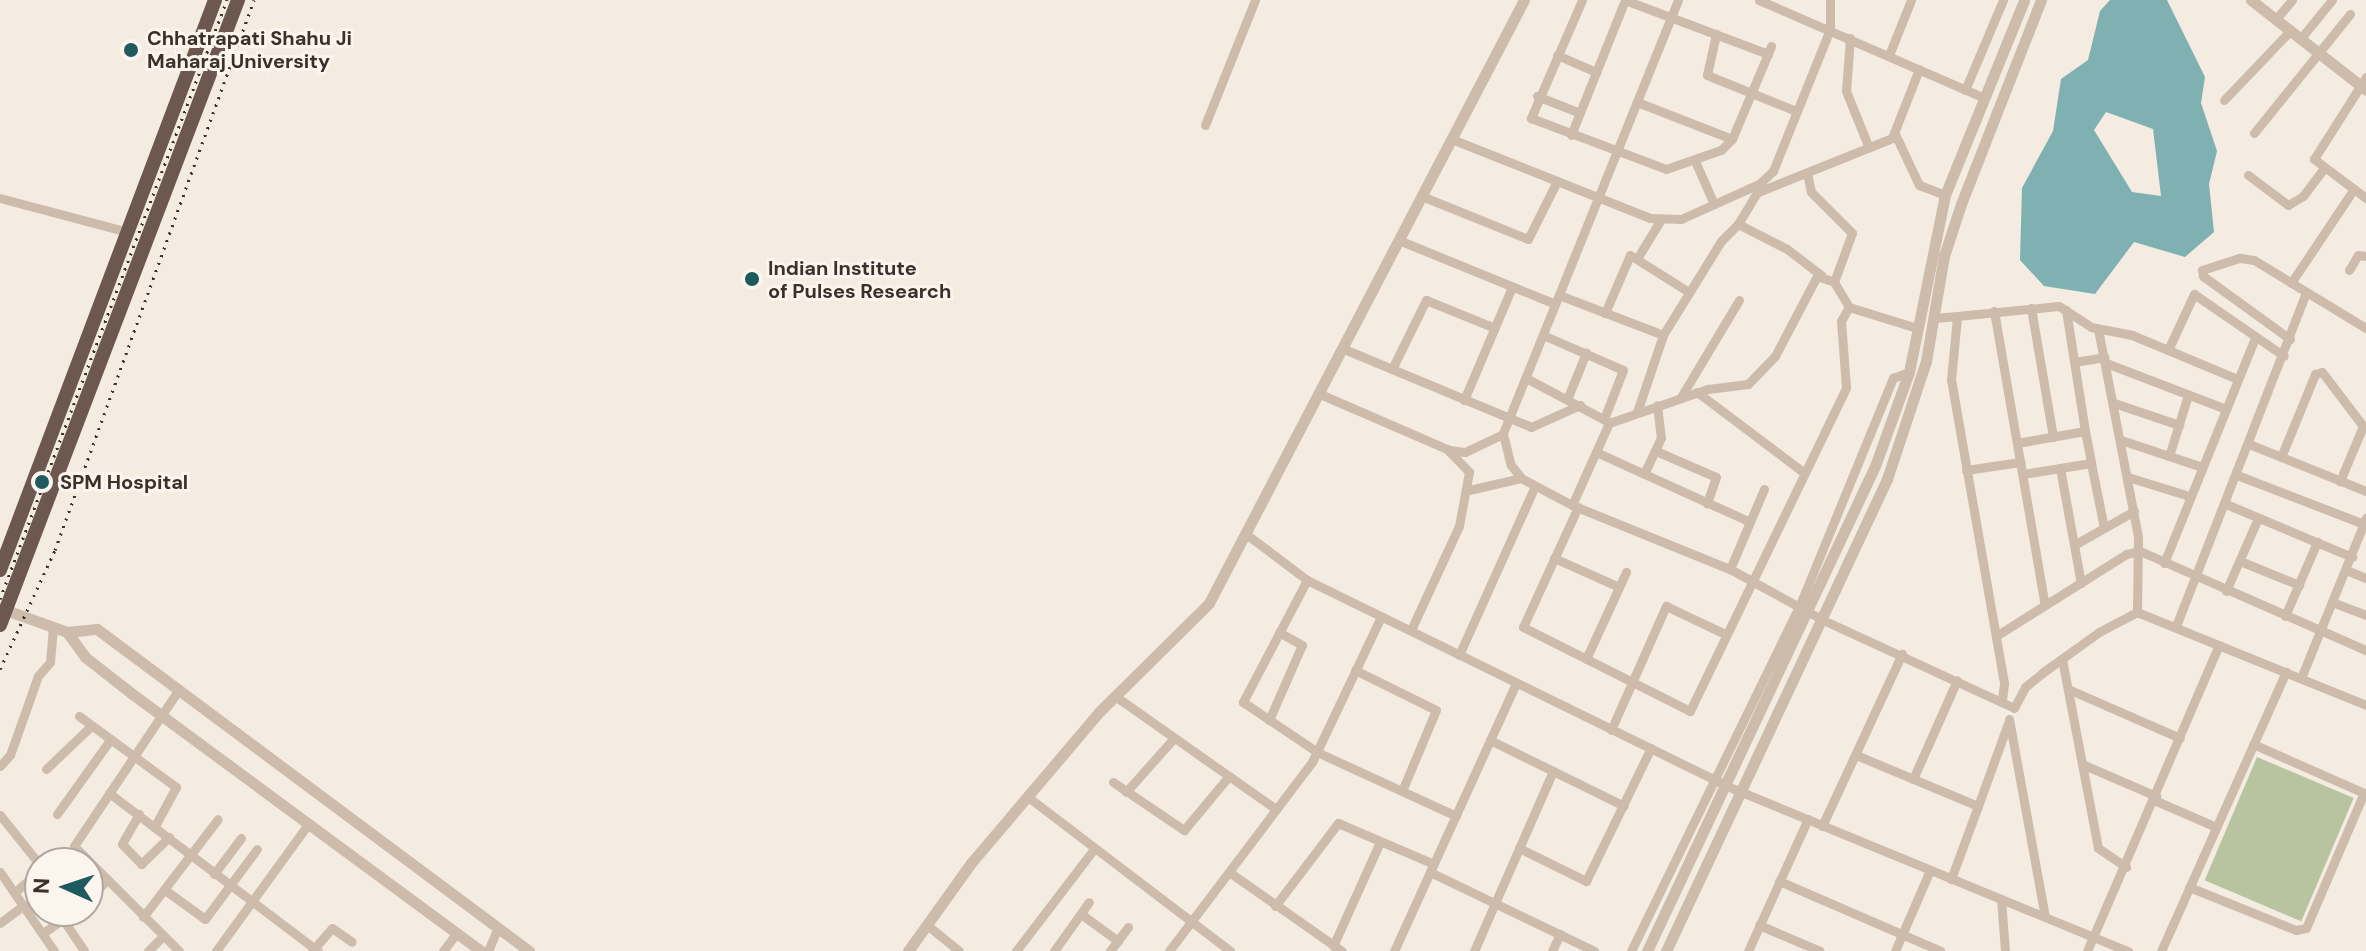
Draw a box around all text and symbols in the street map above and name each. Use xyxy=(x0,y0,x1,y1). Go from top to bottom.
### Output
place label: Chhatrapati Shahu Ji Maharaj University xyxy=(147,26,352,73)
marker: Chhatrapati Shahu Ji Maharaj University xyxy=(122,41,140,59)
place label: Indian Institute of Pulses Research xyxy=(768,256,951,303)
marker: Indian Institute of Pulses Research xyxy=(743,270,761,288)
place label: SPM Hospital xyxy=(60,470,188,494)
marker: SPM Hospital xyxy=(31,471,53,493)
north arrow xyxy=(24,847,104,927)
text: N xyxy=(27,877,56,895)

